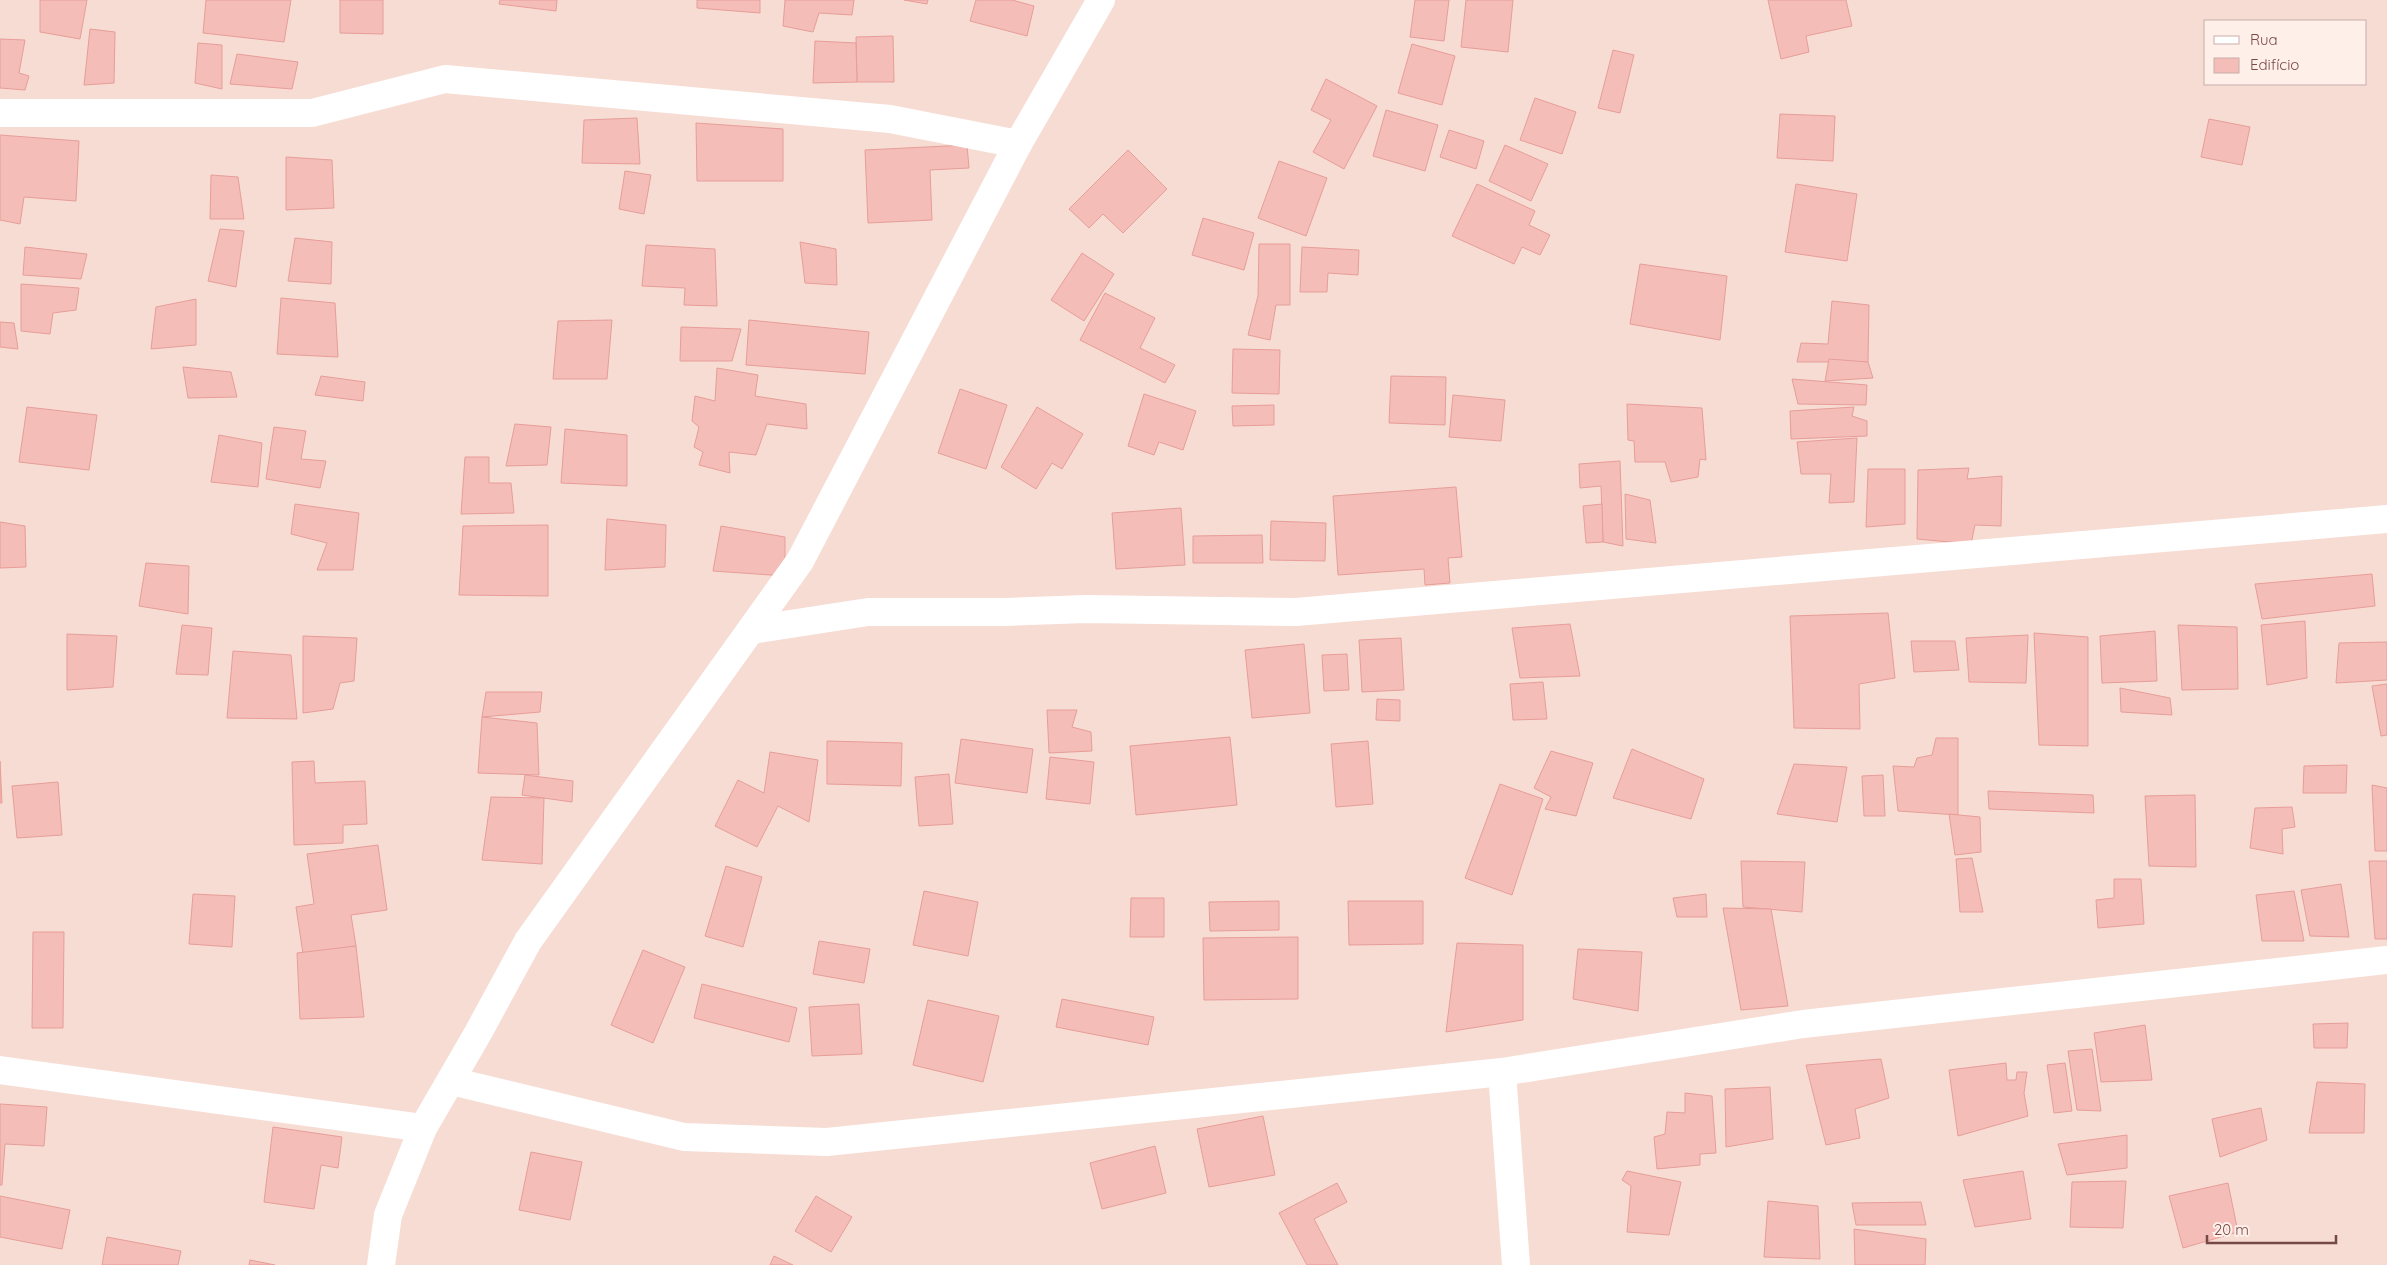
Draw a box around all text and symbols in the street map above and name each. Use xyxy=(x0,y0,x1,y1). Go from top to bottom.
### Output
legend xyxy=(2204,20,2367,85)
text: Rua xyxy=(2250,30,2278,49)
text: Edifício xyxy=(2250,55,2299,74)
scale bar xyxy=(2207,1212,2336,1244)
text: 20 m xyxy=(2214,1220,2249,1239)

